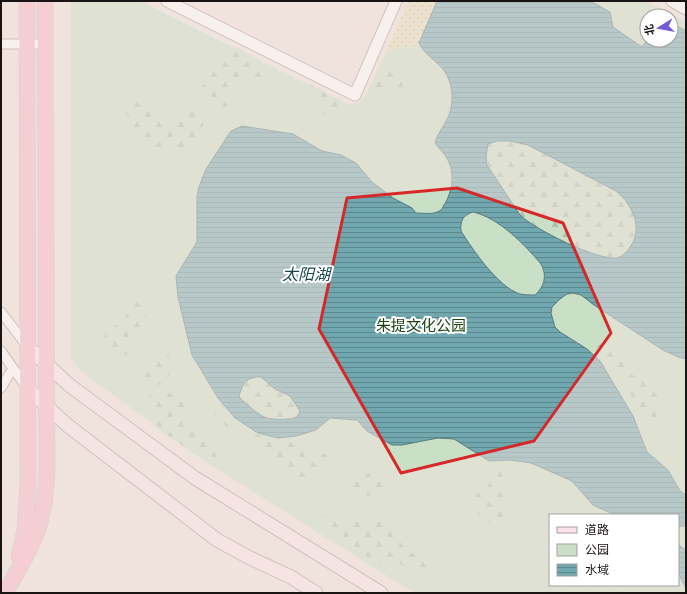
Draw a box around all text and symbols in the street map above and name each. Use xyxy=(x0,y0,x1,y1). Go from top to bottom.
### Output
north arrow xyxy=(639,8,679,48)
text: 北 xyxy=(640,23,658,37)
water label: 太阳湖 xyxy=(282,262,333,286)
park label: 朱提文化公园 xyxy=(376,314,466,337)
legend xyxy=(549,514,679,586)
text: 道路 xyxy=(585,520,609,539)
text: 公园 xyxy=(585,540,609,559)
text: 水域 xyxy=(585,560,609,579)

